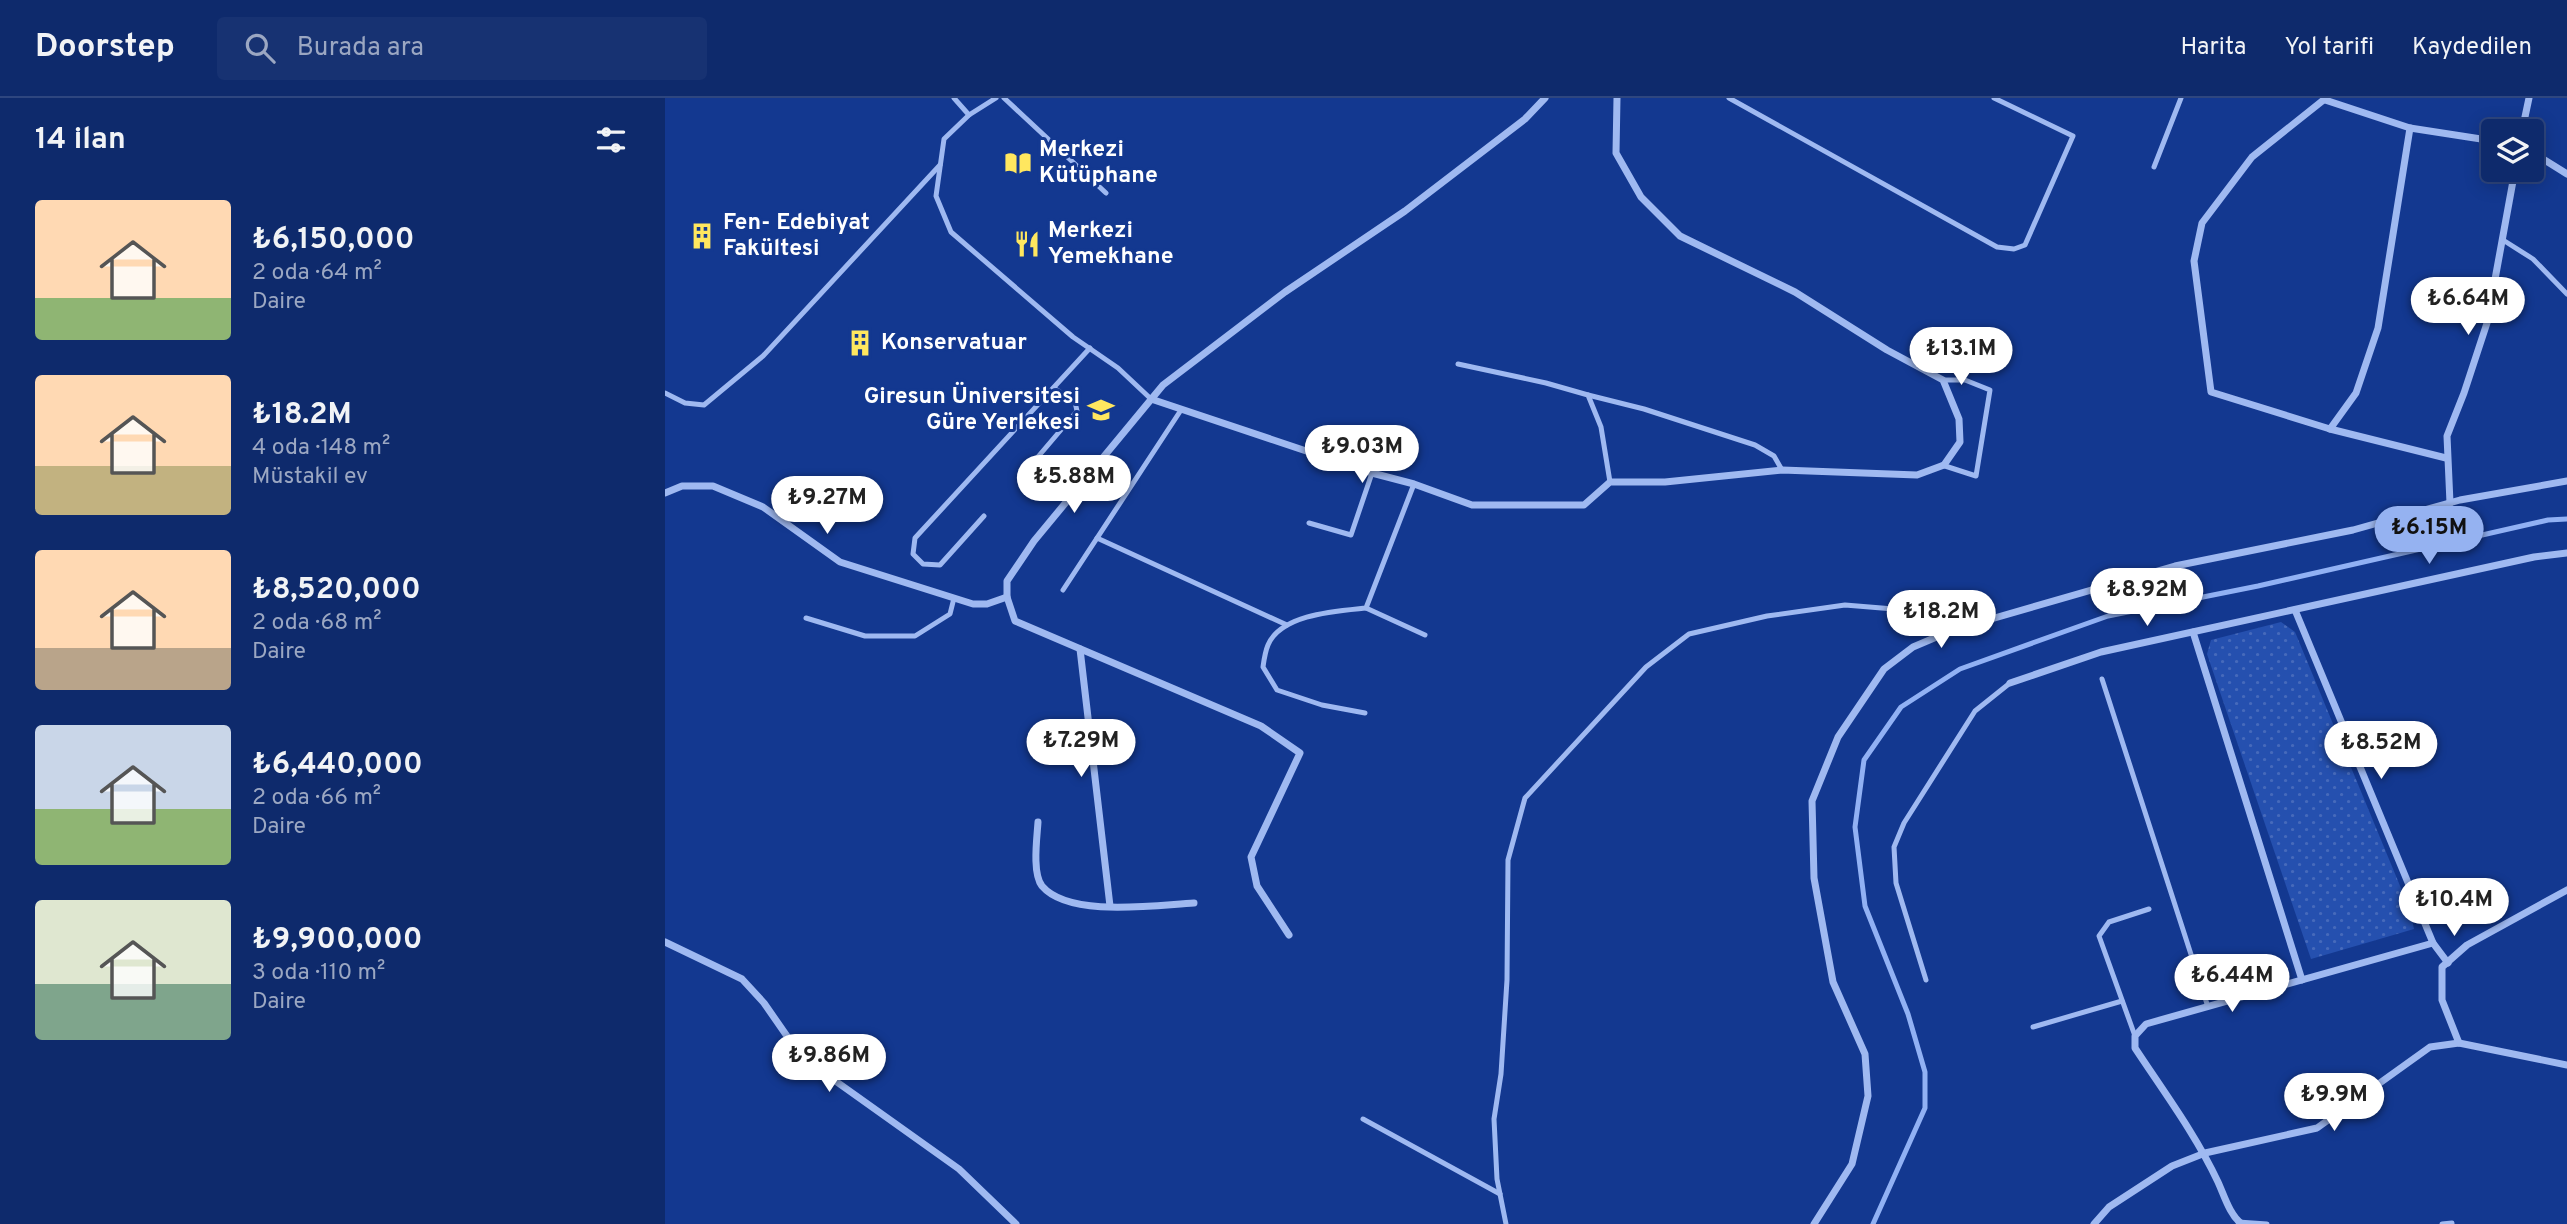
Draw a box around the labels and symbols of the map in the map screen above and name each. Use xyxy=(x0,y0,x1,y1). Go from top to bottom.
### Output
place label: Merkezi Kütüphane xyxy=(1039,136,1158,191)
library icon: Merkezi Kütüphane xyxy=(1003,148,1033,178)
place label: Fen- Edebiyat Fakültesi xyxy=(723,209,870,264)
place label: Merkezi Yemekhane xyxy=(1048,217,1174,272)
building icon: Fen- Edebiyat Fakültesi xyxy=(687,221,717,251)
restaurant icon: Merkezi Yemekhane xyxy=(1012,229,1042,259)
pin: ₺6.64M xyxy=(2411,278,2525,337)
building icon: Konservatuar xyxy=(845,328,875,358)
pin: ₺13.1M xyxy=(1904,328,2018,387)
place label: Konservatuar xyxy=(881,329,1027,358)
place label: Giresun Üniversitesi Güre Yerlekesi xyxy=(864,381,1080,438)
school or university icon: Giresun Üniversitesi Güre Yerlekesi xyxy=(1086,395,1116,425)
pin: ₺9.03M xyxy=(1305,426,1419,485)
pin: ₺5.88M xyxy=(1017,456,1131,515)
pin: ₺9.27M xyxy=(770,476,884,536)
pin: ₺6.15M xyxy=(2372,506,2486,566)
pin: ₺8.92M xyxy=(2090,568,2204,628)
pin: ₺18.2M xyxy=(1884,590,1998,650)
pin: ₺7.29M xyxy=(1024,720,1138,779)
pin: ₺8.52M xyxy=(2324,722,2438,781)
pin: ₺10.4M xyxy=(2397,878,2511,938)
pin: ₺6.44M xyxy=(2175,954,2289,1014)
pin: ₺9.86M xyxy=(772,1034,886,1094)
pin: ₺9.9M xyxy=(2285,1074,2383,1133)

